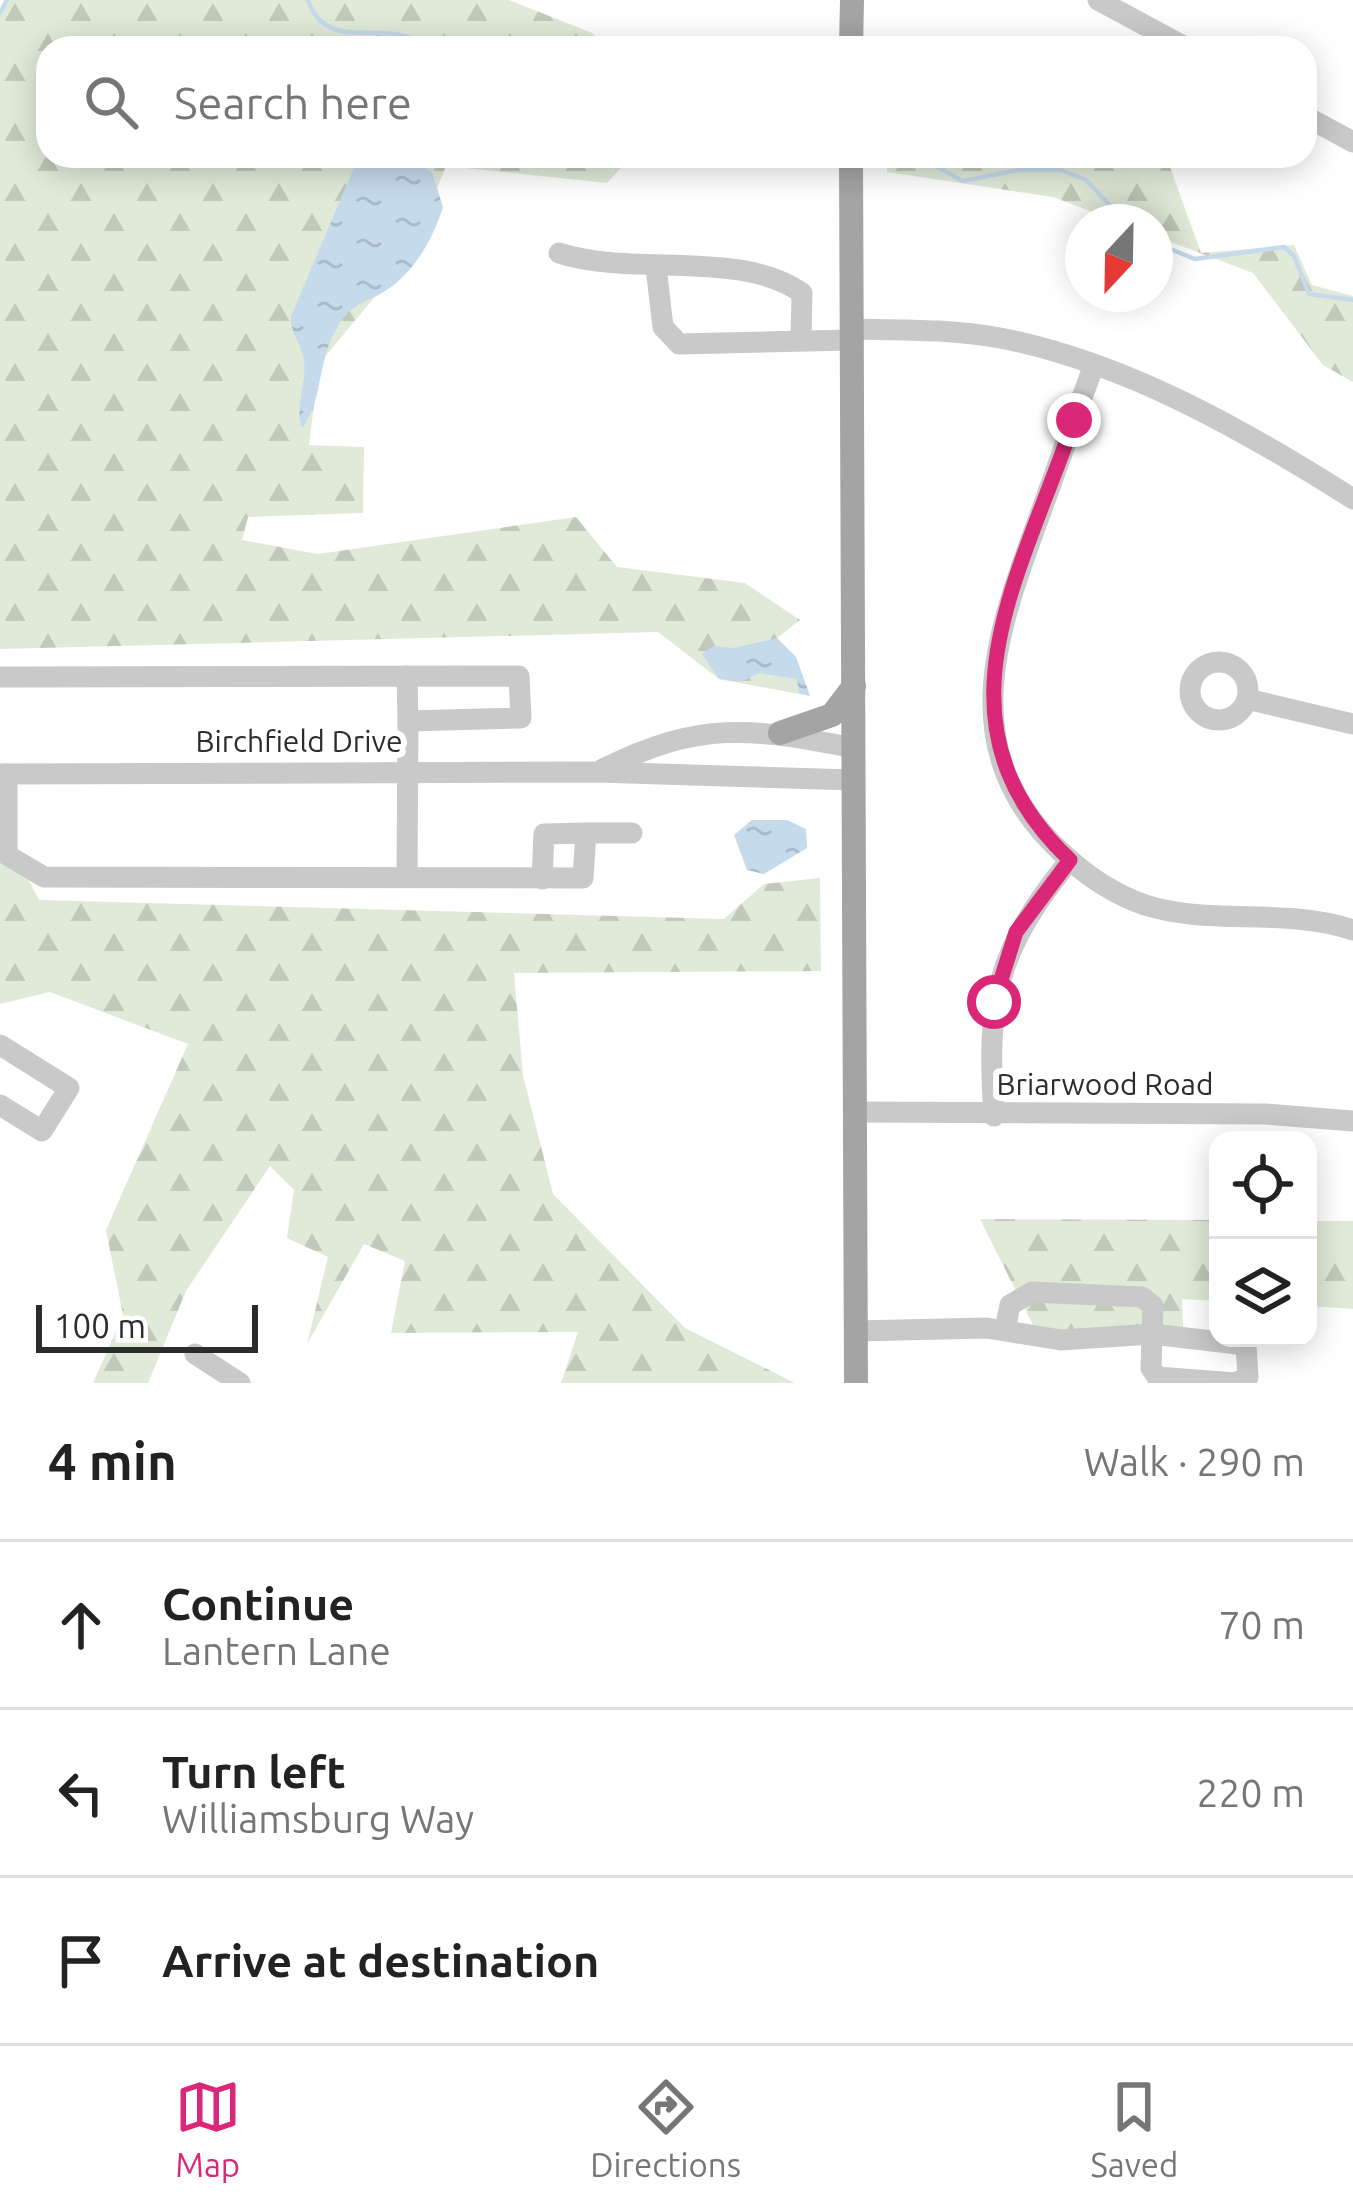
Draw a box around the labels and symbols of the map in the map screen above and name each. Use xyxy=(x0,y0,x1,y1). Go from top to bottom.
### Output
north arrow xyxy=(1065,204,1173,312)
route end xyxy=(1047,393,1101,447)
street label: Birchfield Drive xyxy=(195,724,403,758)
route start xyxy=(967,975,1021,1029)
street label: Briarwood Road xyxy=(996,1067,1214,1101)
scale bar xyxy=(36,1299,258,1352)

